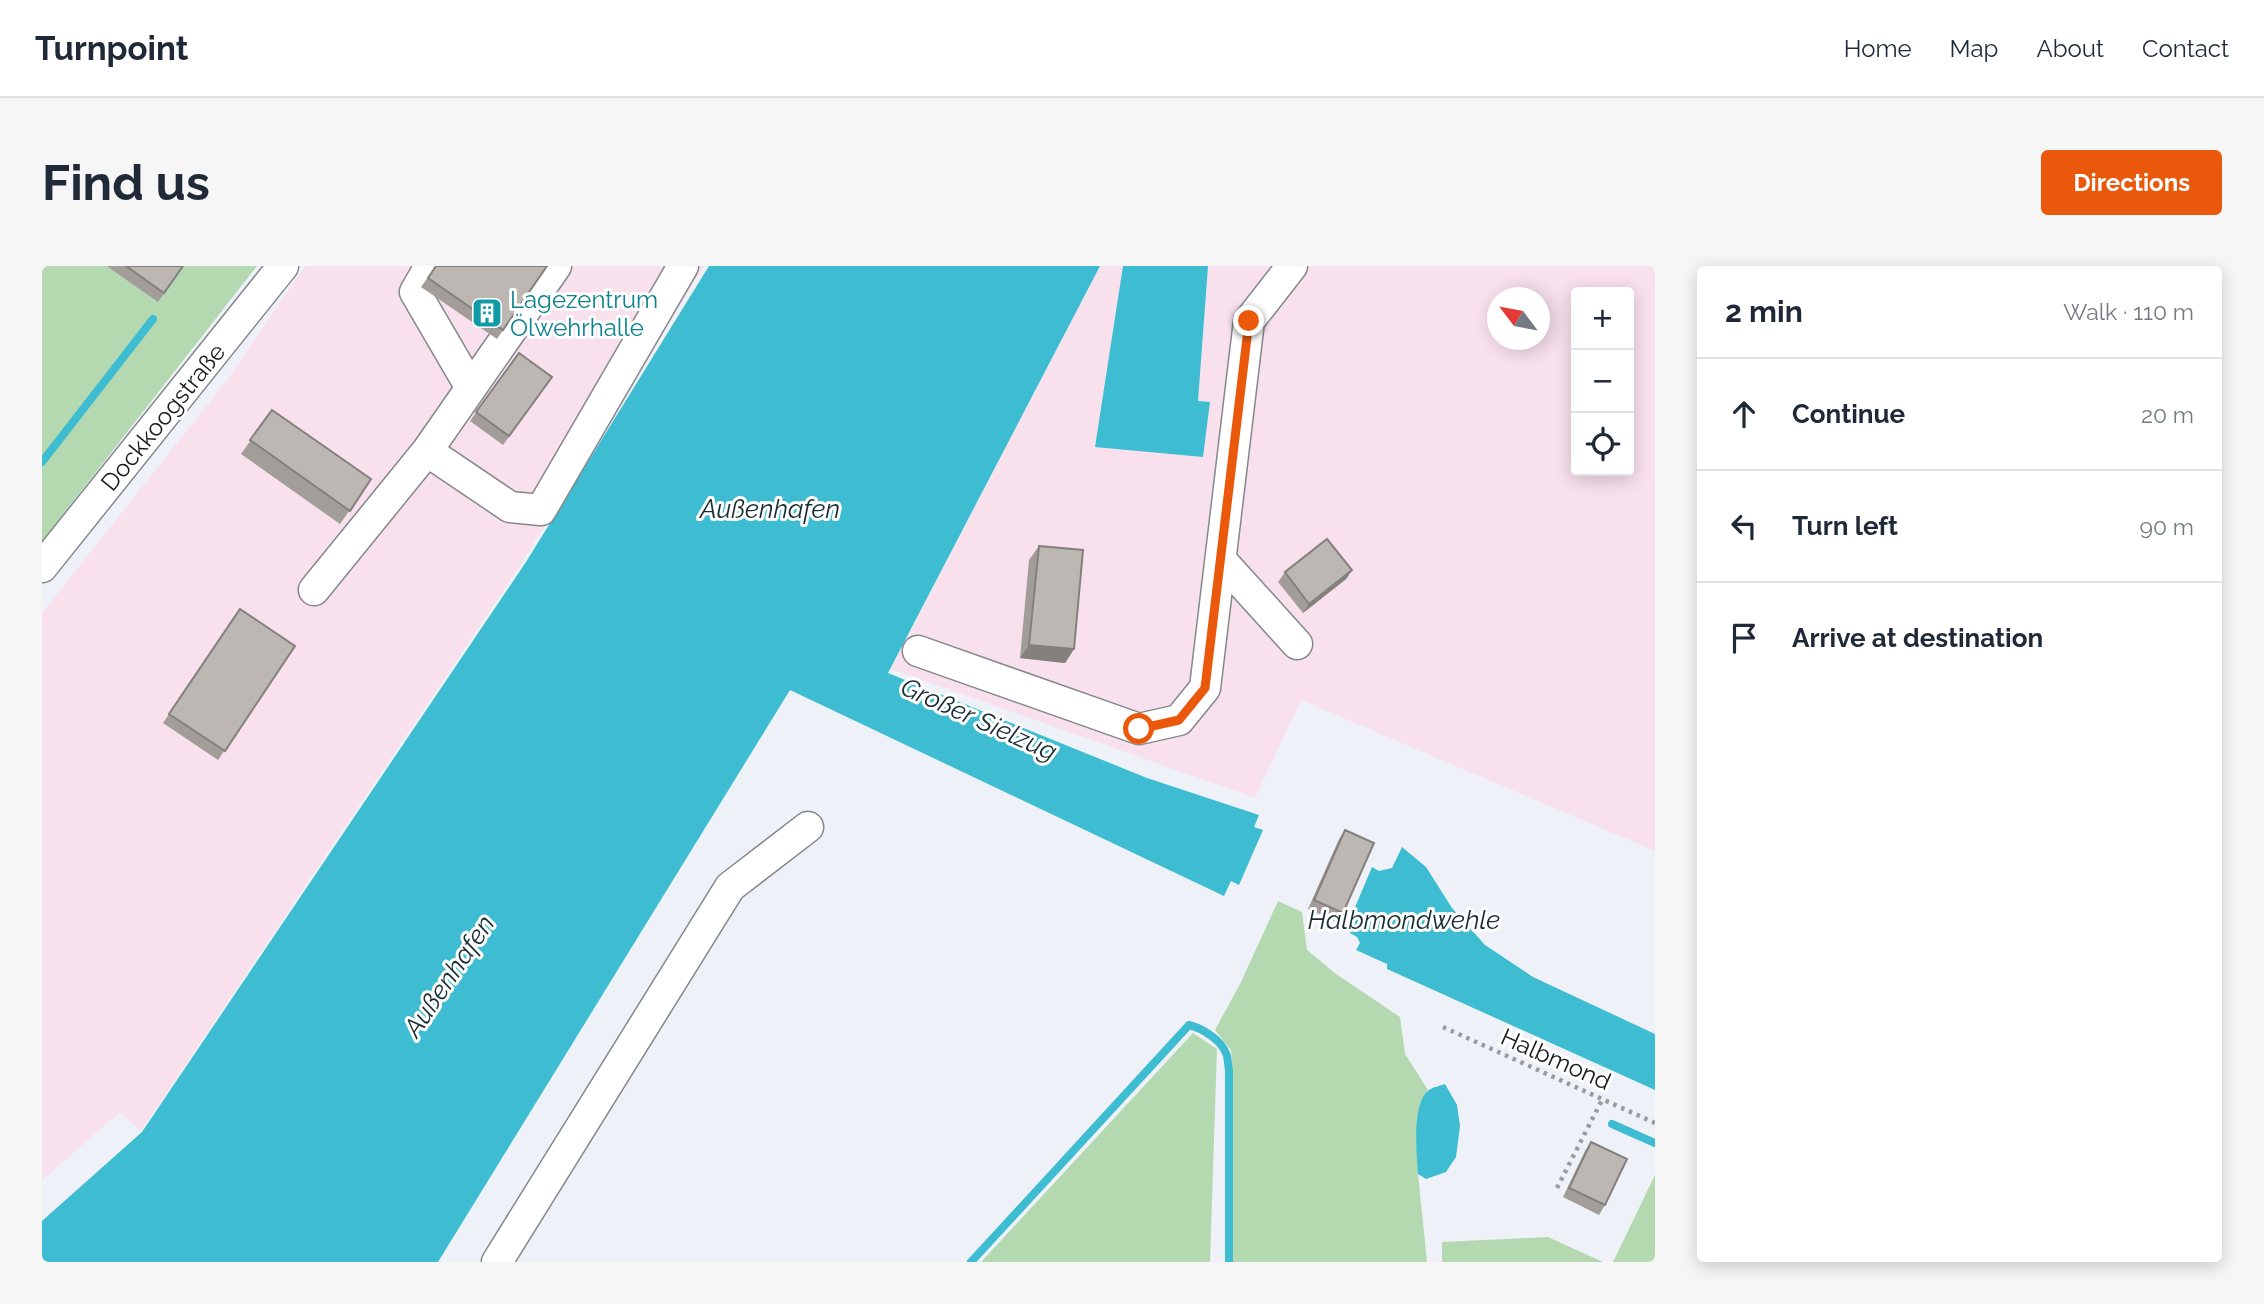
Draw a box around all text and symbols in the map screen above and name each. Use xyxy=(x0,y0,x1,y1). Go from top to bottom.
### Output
text: Turnpoint xyxy=(35,29,188,68)
text: Home xyxy=(1844,34,1912,63)
text: Map xyxy=(1950,34,1998,63)
text: About xyxy=(2036,34,2104,63)
text: Contact xyxy=(2142,34,2229,63)
button: Directions xyxy=(2041,150,2222,215)
text: Find us xyxy=(42,154,210,211)
place label: Lagezentrum Ölwehrhalle xyxy=(510,285,658,342)
north arrow xyxy=(1487,287,1550,350)
map controls xyxy=(1571,287,1634,476)
button: + xyxy=(1571,287,1634,350)
text: 2 min xyxy=(1725,294,1803,329)
building icon: Lagezentrum Ölwehrhalle xyxy=(470,296,504,330)
text: Walk · 110 m xyxy=(2063,298,2194,325)
route end xyxy=(1233,305,1264,336)
street label: Dockkoogstraße xyxy=(95,337,231,497)
button: − xyxy=(1571,350,1634,413)
icon: ahead xyxy=(1725,395,1763,433)
text: Continue xyxy=(1792,399,1905,429)
text: 20 m xyxy=(2141,401,2194,428)
button: locate xyxy=(1571,413,1634,476)
water label: Außenhafen xyxy=(698,494,840,524)
icon: left xyxy=(1725,507,1763,545)
text: Turn left xyxy=(1792,511,1898,541)
text: 90 m xyxy=(2139,513,2194,540)
icon: arrive xyxy=(1725,619,1763,657)
text: Arrive at destination xyxy=(1792,623,2043,653)
water label: Großer Sielzug xyxy=(896,671,1062,767)
route start xyxy=(1123,713,1154,744)
water label: Halbmondwehle xyxy=(1308,905,1500,935)
water label: Außenhafen xyxy=(396,910,501,1044)
street label: Halbmond xyxy=(1497,1022,1615,1096)

